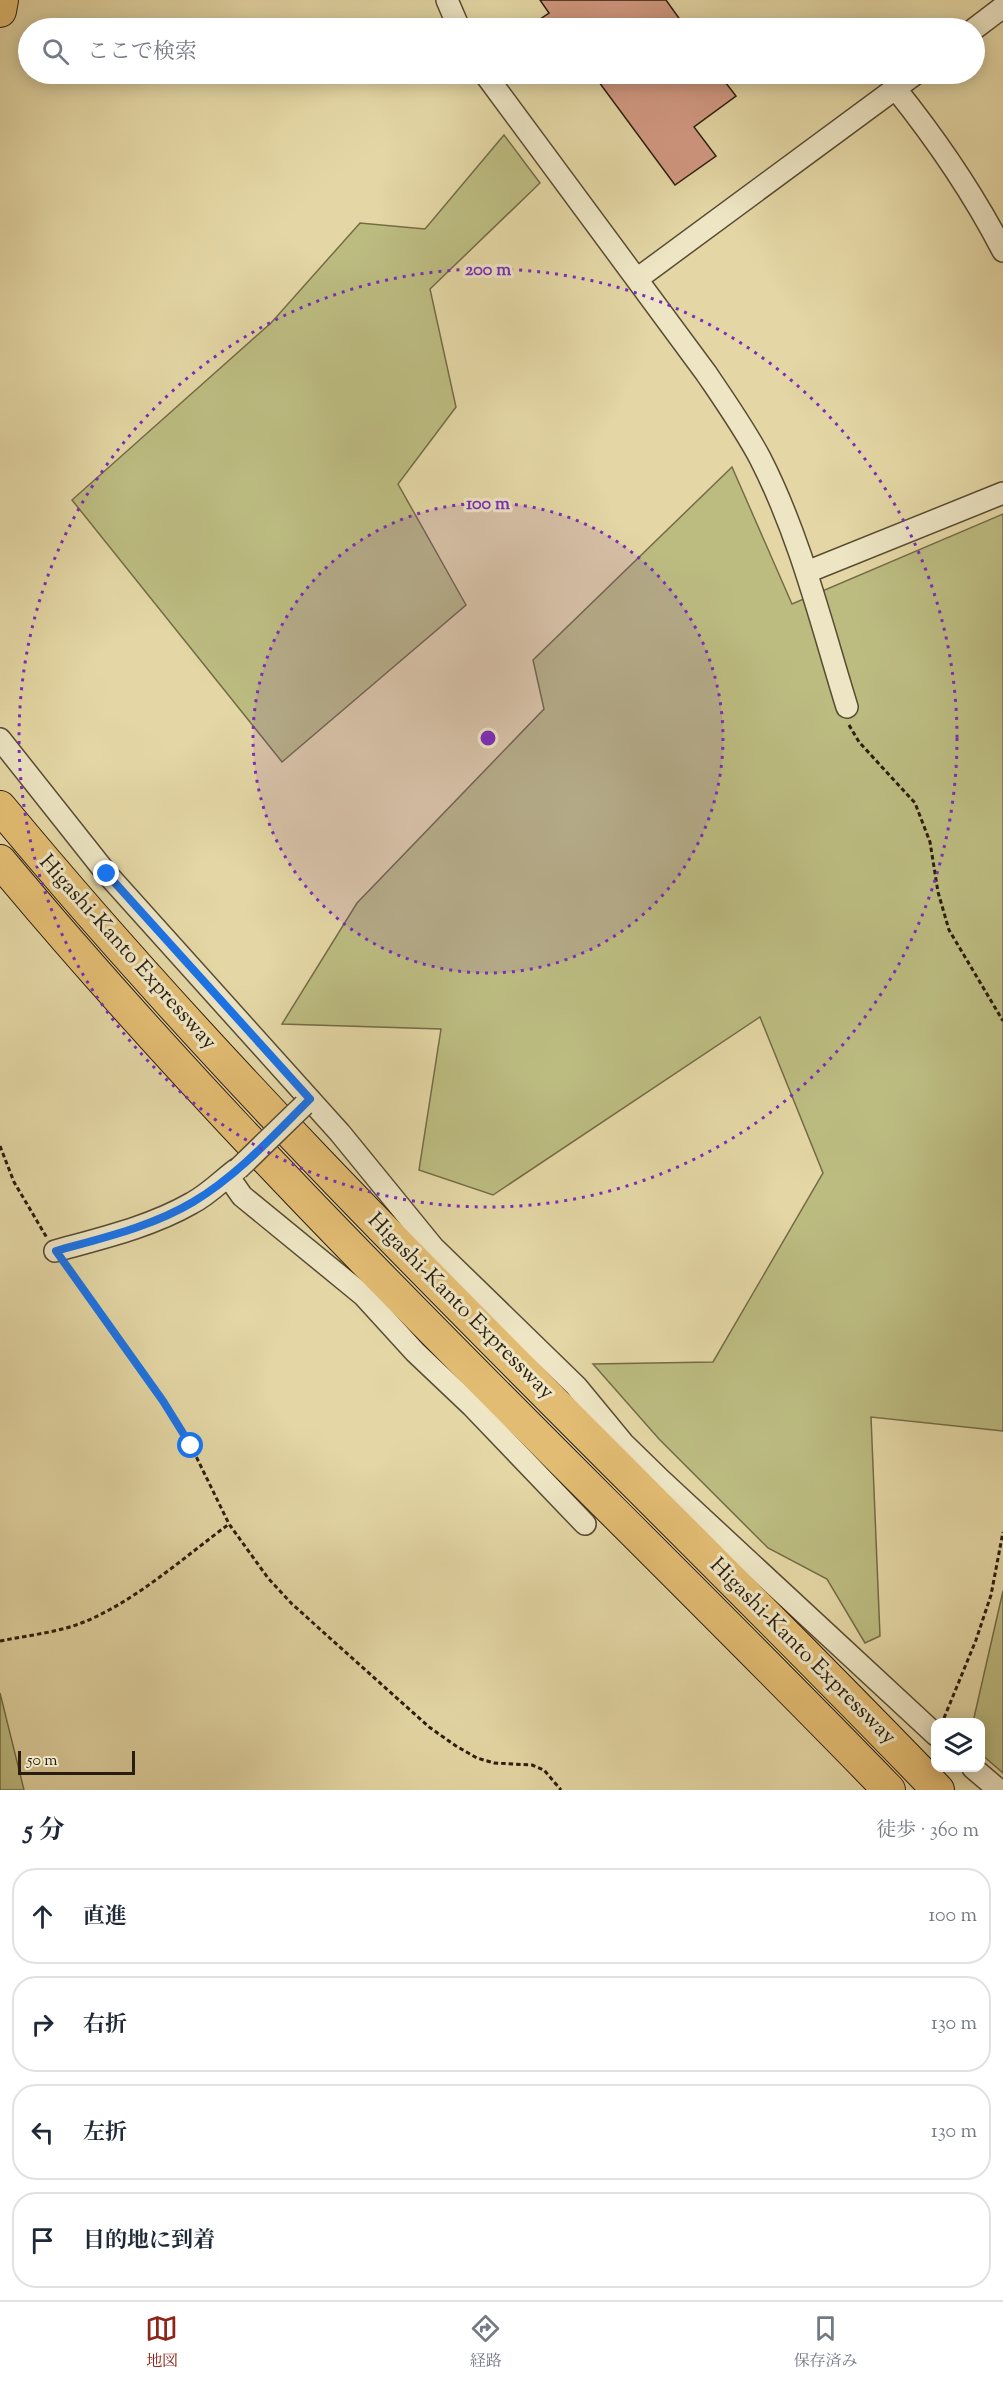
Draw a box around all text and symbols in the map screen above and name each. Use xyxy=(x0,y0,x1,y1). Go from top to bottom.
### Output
search box xyxy=(18,18,985,84)
icon: search xyxy=(39,35,72,68)
text: ここで検索 xyxy=(87,37,197,69)
text: 200 m xyxy=(465,258,511,284)
text: 100 m xyxy=(466,492,510,518)
centre of rings xyxy=(478,728,498,748)
street label: Higashi-Kanto Expressway xyxy=(30,848,224,1058)
route end xyxy=(93,860,119,886)
street label: Higashi-Kanto Expressway xyxy=(359,1206,561,1408)
route start xyxy=(177,1432,203,1458)
street label: Higashi-Kanto Expressway xyxy=(701,1551,903,1753)
map controls xyxy=(931,1718,985,1772)
button: layers xyxy=(931,1718,985,1772)
scale bar xyxy=(18,1748,135,1776)
text: 50 m xyxy=(27,1750,58,1773)
text: 5 分 xyxy=(24,1813,64,1850)
text: 徒歩 · 360 m xyxy=(876,1817,979,1846)
icon: ahead xyxy=(26,1900,59,1933)
text: 直進 xyxy=(83,1902,127,1934)
text: 100 m xyxy=(928,1902,977,1931)
icon: right xyxy=(26,2008,59,2041)
text: 右折 xyxy=(83,2010,127,2042)
text: 130 m xyxy=(931,2010,977,2039)
icon: left xyxy=(26,2116,59,2149)
text: 左折 xyxy=(83,2118,127,2150)
text: 130 m xyxy=(931,2118,977,2147)
icon: arrive xyxy=(26,2224,59,2257)
text: 目的地に到着 xyxy=(83,2226,215,2258)
tab: 地図 xyxy=(145,2312,178,2374)
tab: 経路 xyxy=(469,2312,502,2374)
tab: 保存済み xyxy=(793,2312,857,2374)

